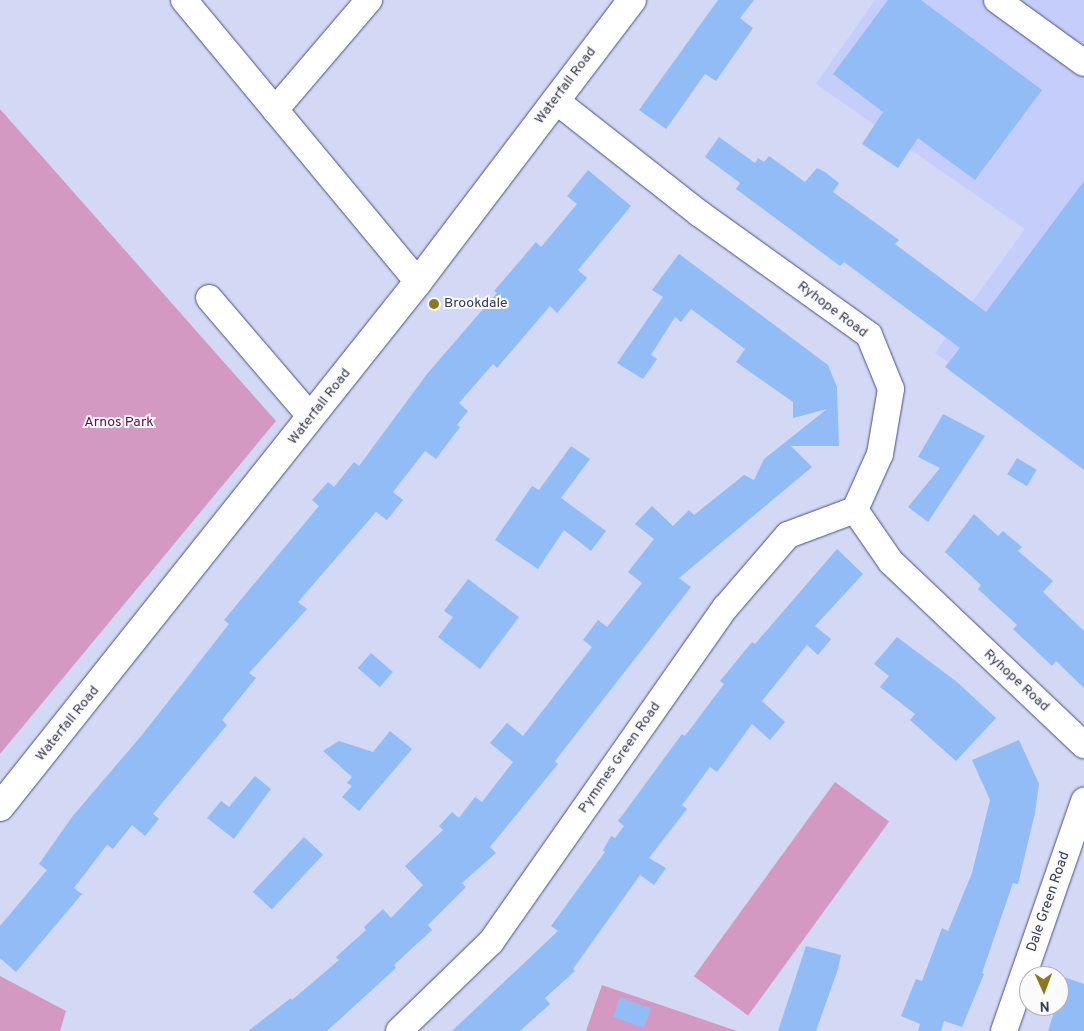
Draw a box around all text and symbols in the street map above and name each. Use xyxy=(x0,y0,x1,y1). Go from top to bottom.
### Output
street label: Waterfall Road xyxy=(532,44,600,128)
street label: Ryhope Road xyxy=(794,278,870,342)
place label: Brookdale xyxy=(444,296,508,312)
marker: Brookdale xyxy=(428,298,440,310)
street label: Waterfall Road xyxy=(285,366,355,448)
park label: Arnos Park xyxy=(84,415,154,431)
street label: Ryhope Road xyxy=(980,646,1052,716)
street label: Waterfall Road xyxy=(33,683,103,765)
street label: Pymmes Green Road xyxy=(575,699,665,817)
street label: Dale Green Road xyxy=(1024,850,1074,954)
north arrow xyxy=(1019,966,1069,1016)
text: N xyxy=(1039,997,1050,1014)

